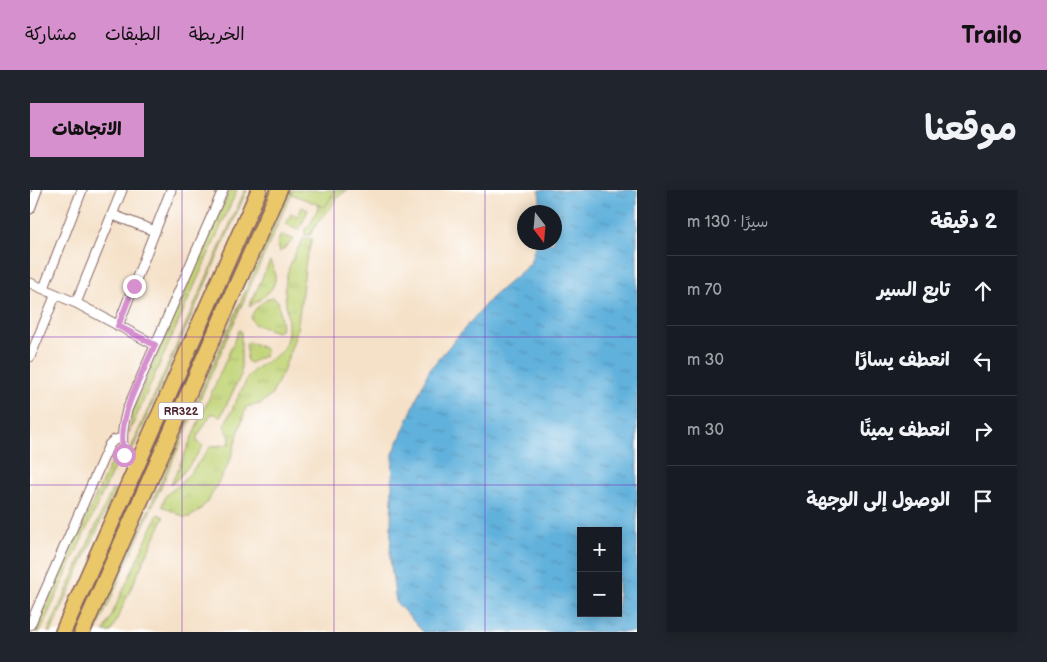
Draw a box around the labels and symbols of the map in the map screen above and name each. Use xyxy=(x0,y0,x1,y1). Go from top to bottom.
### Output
north arrow xyxy=(517,205,562,250)
route end xyxy=(123,275,146,298)
road number: RR322 xyxy=(158,402,204,420)
route start xyxy=(113,444,136,467)

